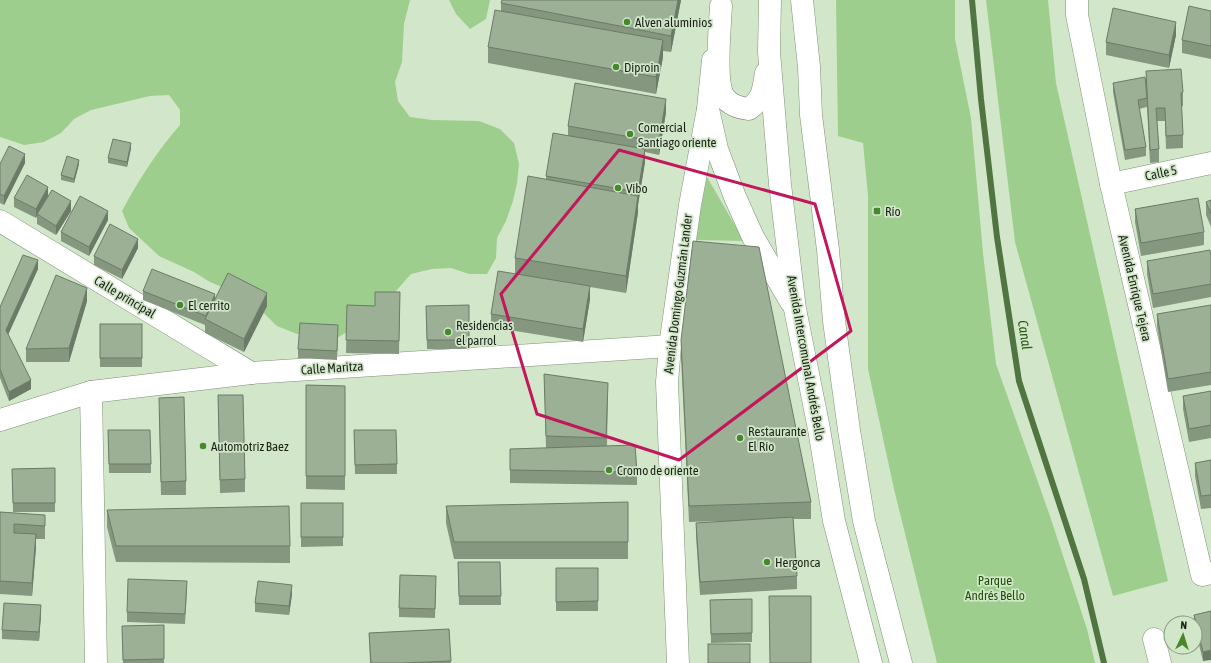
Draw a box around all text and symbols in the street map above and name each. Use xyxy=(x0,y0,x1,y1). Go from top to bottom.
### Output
place label: Alven aluminios xyxy=(635,15,712,30)
marker: Alven aluminios xyxy=(622,17,632,27)
place label: Diproin xyxy=(624,60,660,75)
marker: Diproin xyxy=(611,62,621,72)
place label: Comercial Santiago oriente xyxy=(638,120,717,150)
marker: Comercial Santiago oriente xyxy=(625,129,635,139)
street label: Calle 5 xyxy=(1144,162,1178,184)
place label: Vibo xyxy=(626,181,648,196)
marker: Vibo xyxy=(613,183,623,193)
place label: Río xyxy=(885,204,901,219)
marker: Río xyxy=(872,206,882,216)
street label: Avenida Domingo Guzmán Lander xyxy=(661,213,695,375)
street label: Avenida Enrique Tejera xyxy=(1115,233,1155,343)
street label: Calle principal xyxy=(92,273,159,322)
street label: Avenida Intercomunal Andrés Bello xyxy=(784,274,828,442)
place label: El cerrito xyxy=(188,298,230,313)
marker: El cerrito xyxy=(175,300,185,310)
place label: Residencias el parrol xyxy=(456,318,513,348)
water label: Canal xyxy=(1015,319,1035,351)
marker: Residencias el parrol xyxy=(443,327,453,337)
street label: Calle Maritza xyxy=(300,358,364,378)
place label: Restaurante El Río xyxy=(748,424,807,454)
marker: Restaurante El Río xyxy=(735,433,745,443)
place label: Automotriz Baez xyxy=(211,439,289,454)
marker: Automotriz Baez xyxy=(198,441,208,451)
place label: Cromo de oriente xyxy=(617,463,699,478)
marker: Cromo de oriente xyxy=(604,465,614,475)
place label: Hergonca xyxy=(775,555,821,570)
marker: Hergonca xyxy=(762,557,772,567)
park label: Parque Andrés Bello xyxy=(965,573,1025,603)
north arrow xyxy=(1163,615,1203,655)
text: N xyxy=(1180,619,1187,631)

